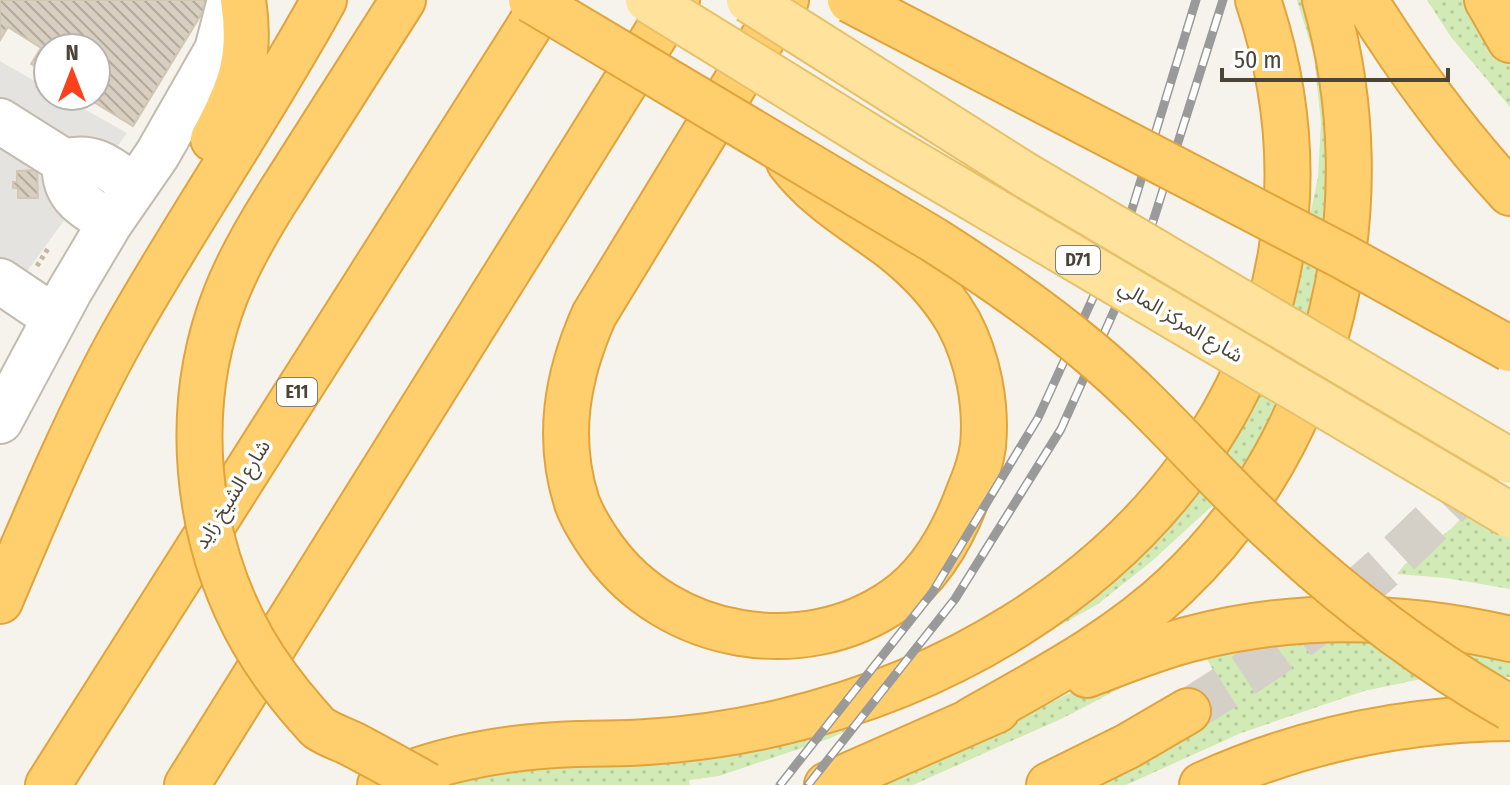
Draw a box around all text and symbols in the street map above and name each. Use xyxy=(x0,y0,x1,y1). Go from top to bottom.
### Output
north arrow xyxy=(32,32,112,112)
scale bar xyxy=(1222,32,1448,82)
text: N xyxy=(65,39,79,66)
text: 50 m xyxy=(1234,46,1282,74)
road number: D71 xyxy=(1056,246,1100,274)
street label: شارع المركز المالي xyxy=(1113,275,1247,371)
road number: E11 xyxy=(277,378,317,406)
street label: شارع الشيخ زايد xyxy=(189,435,278,555)

